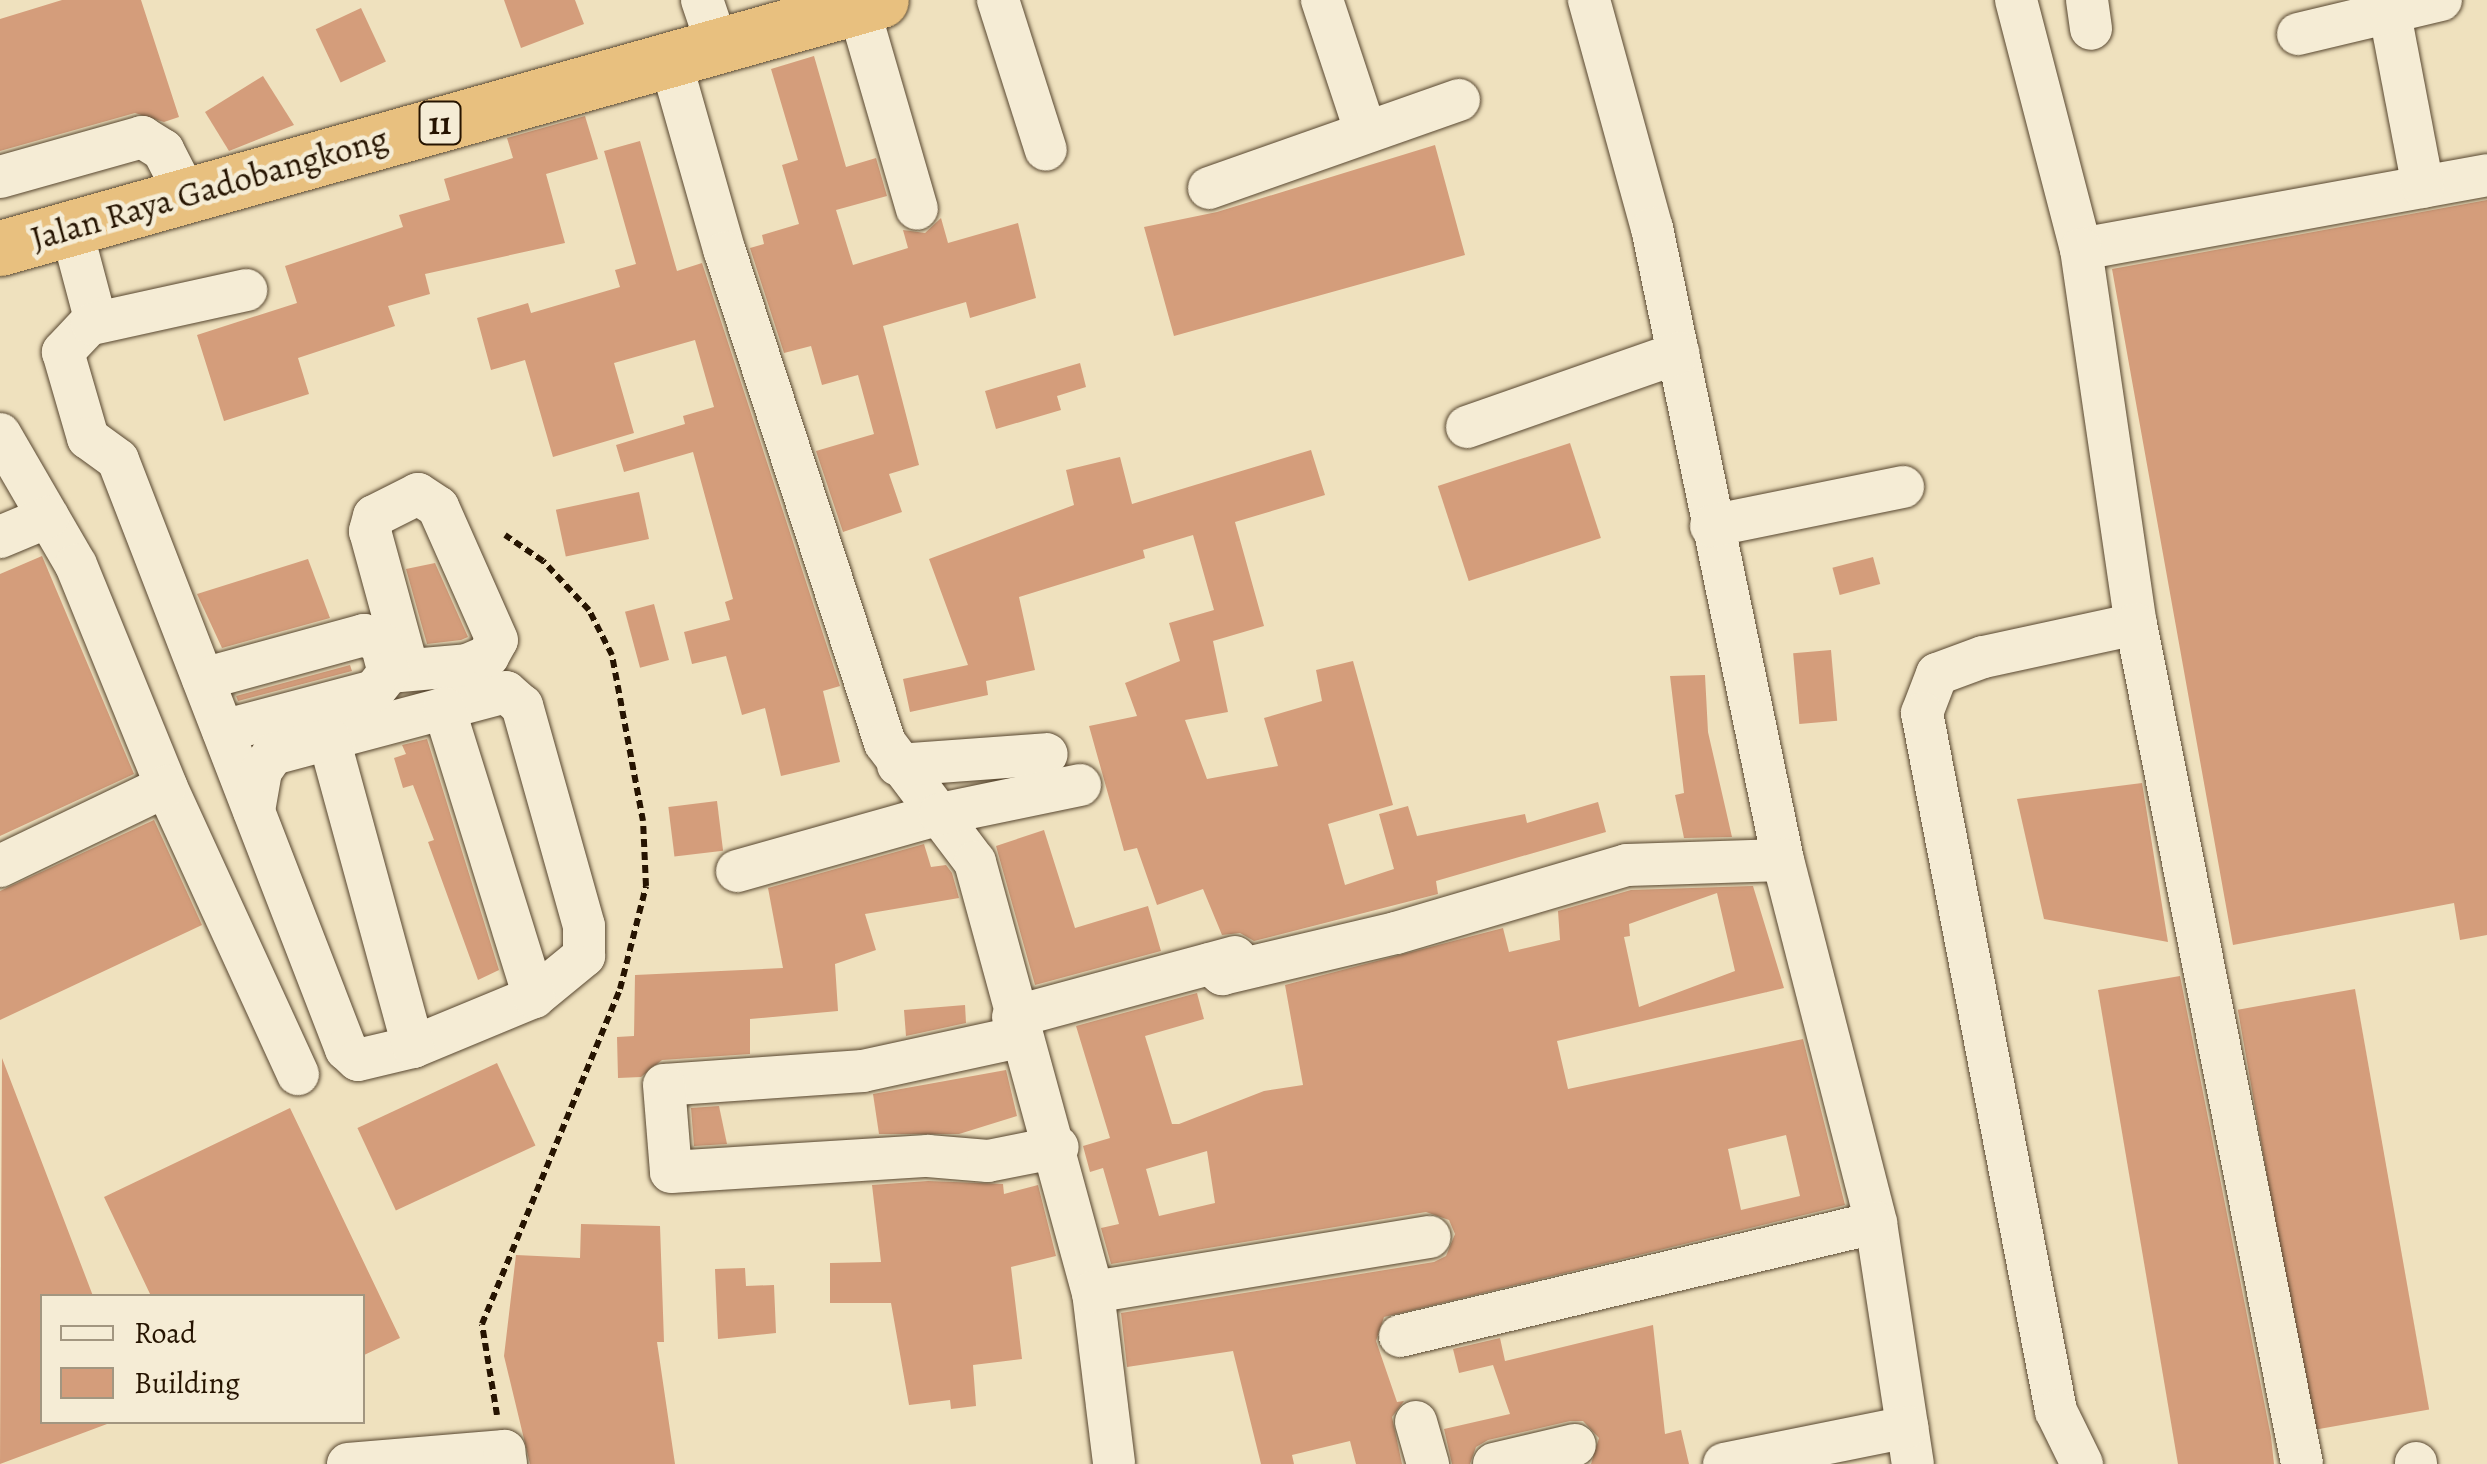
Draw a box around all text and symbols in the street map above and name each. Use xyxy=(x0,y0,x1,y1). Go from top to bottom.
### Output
road number: 11 xyxy=(418,96,462,150)
street label: Jalan Raya Gadobangkong xyxy=(26,117,392,259)
legend xyxy=(40,1294,365,1424)
text: Road xyxy=(134,1313,196,1353)
text: Building xyxy=(134,1363,240,1403)

